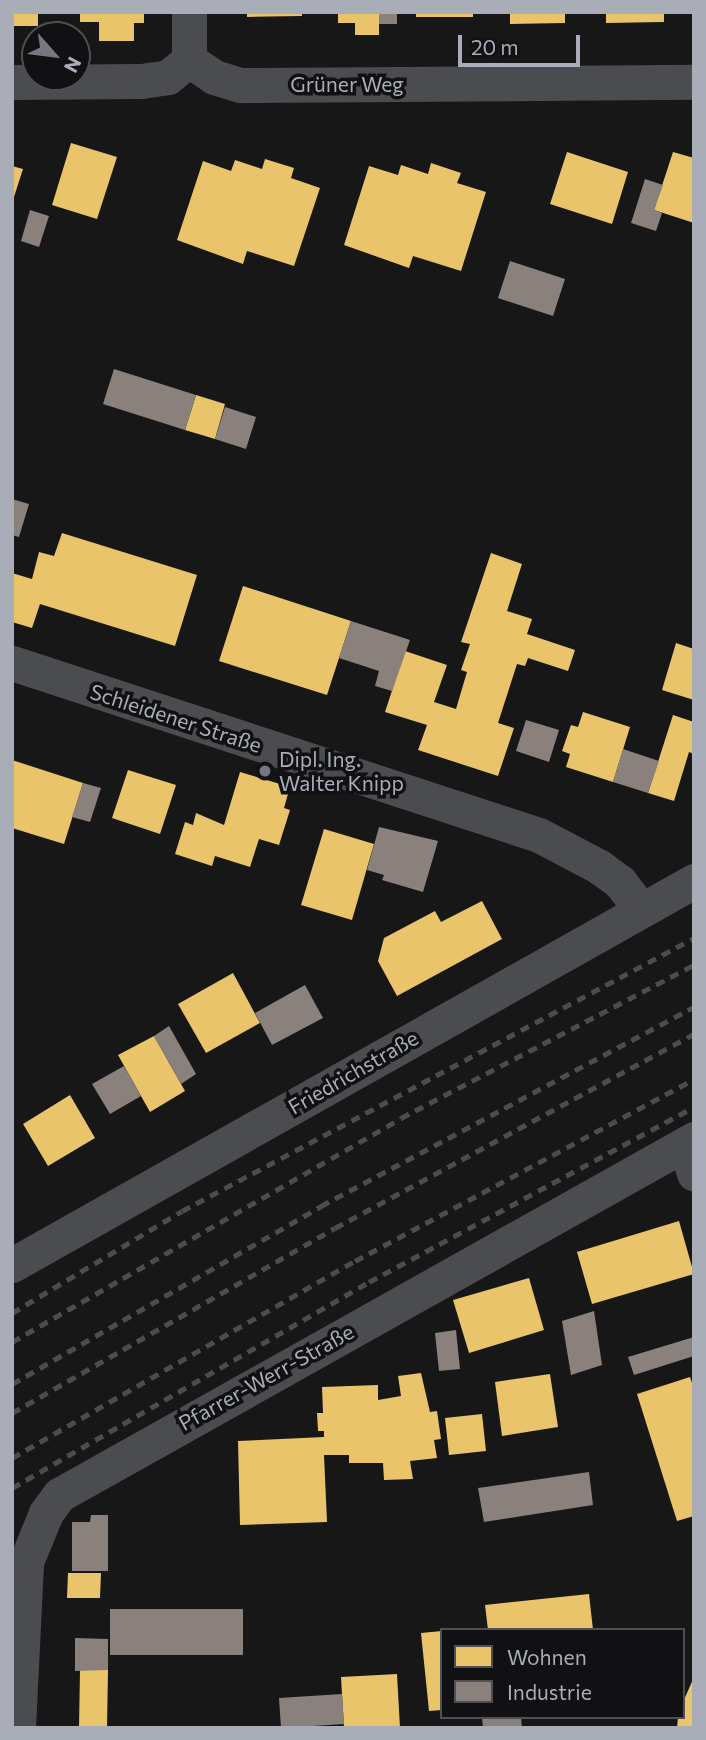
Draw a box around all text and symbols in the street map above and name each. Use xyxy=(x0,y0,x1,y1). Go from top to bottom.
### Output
north arrow xyxy=(21,21,91,91)
scale bar xyxy=(461,21,584,65)
text: 20 m xyxy=(471,34,519,59)
text: N xyxy=(60,53,87,77)
street label: Grüner Weg xyxy=(290,71,404,97)
street label: Schleidener Straße xyxy=(87,678,265,758)
place label: Dipl. Ing. Walter Knipp xyxy=(279,746,404,796)
marker: Dipl. Ing. Walter Knipp xyxy=(257,763,273,779)
street label: Friedrichstraße xyxy=(283,1025,423,1119)
street label: Pfarrer-Werr-Straße xyxy=(174,1318,358,1436)
legend xyxy=(440,1628,685,1719)
text: Wohnen xyxy=(507,1644,587,1669)
text: Industrie xyxy=(507,1679,592,1704)

